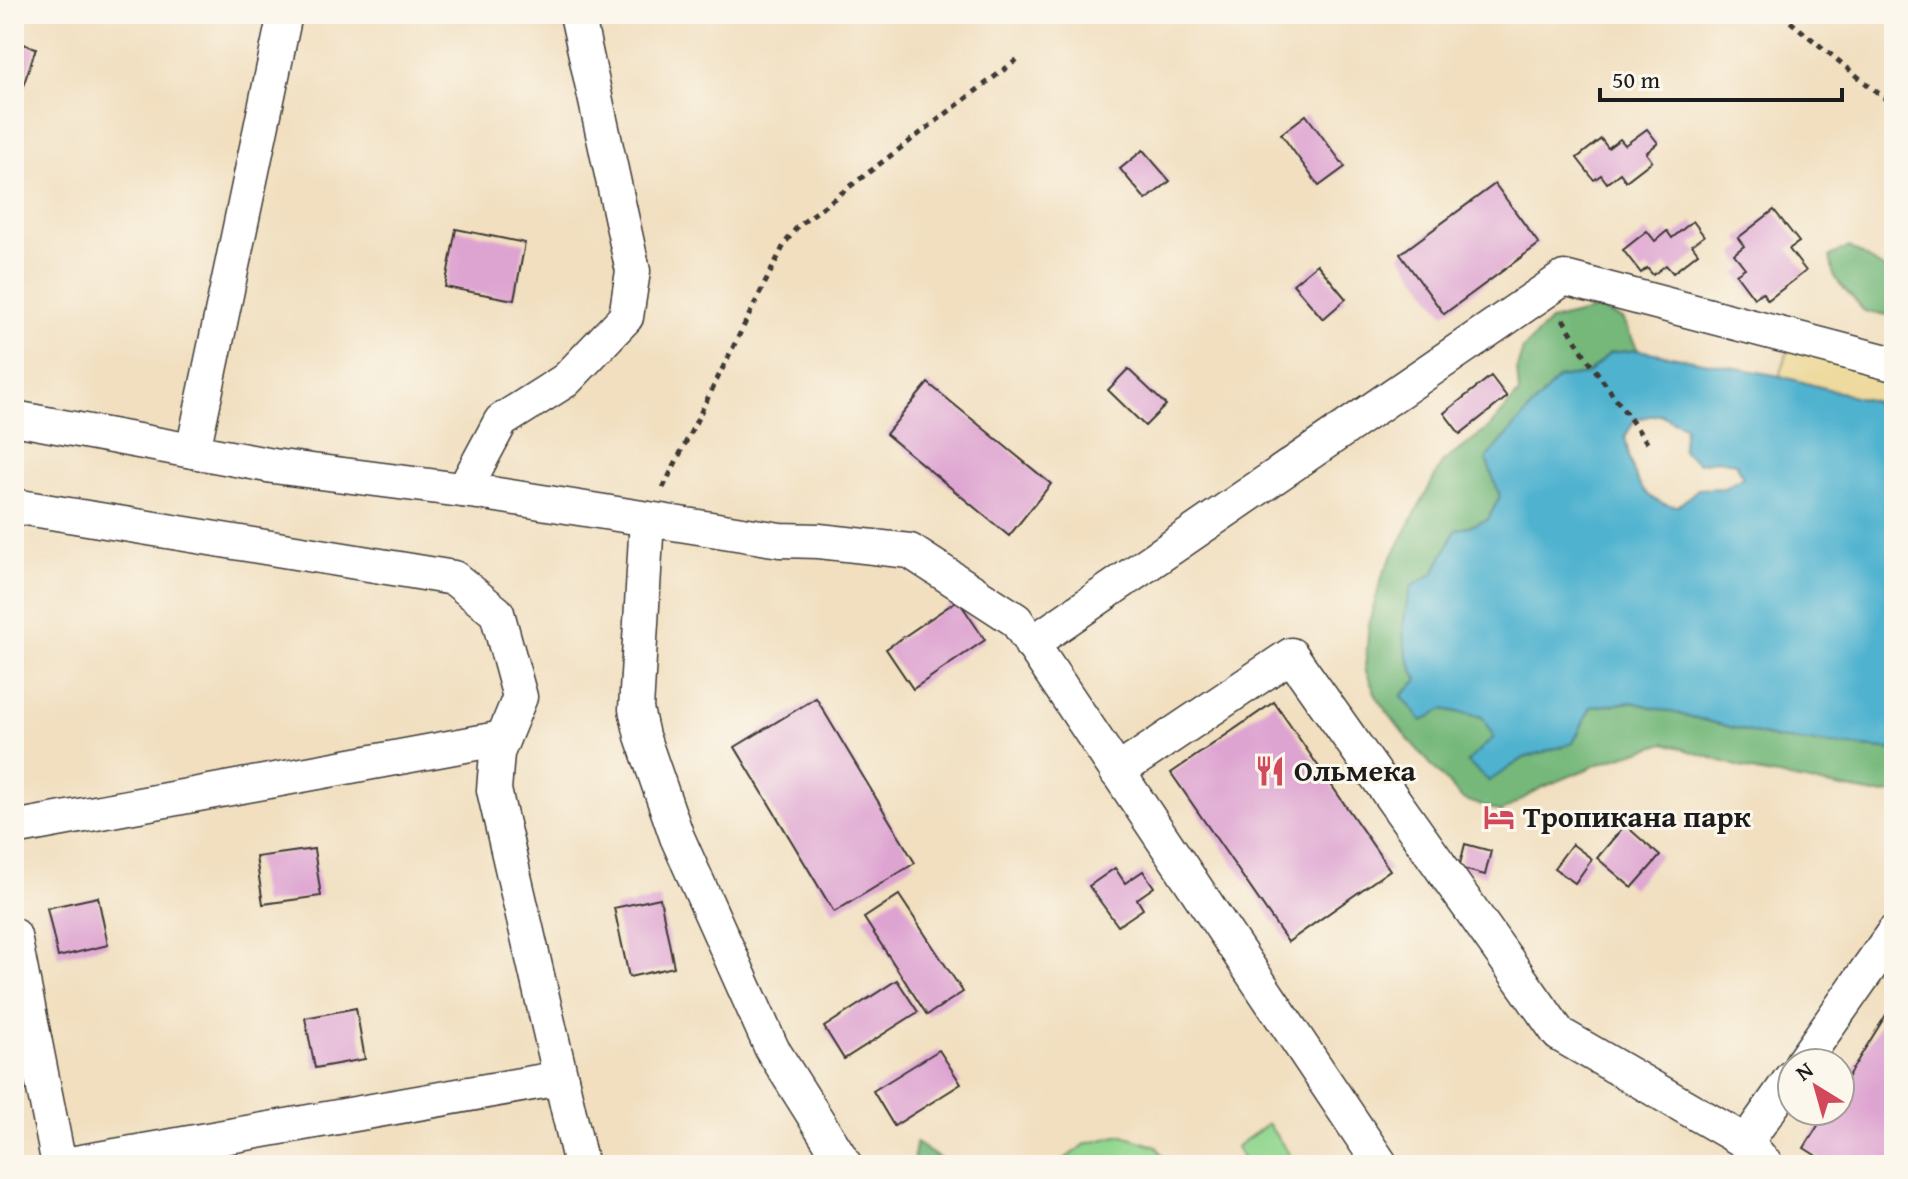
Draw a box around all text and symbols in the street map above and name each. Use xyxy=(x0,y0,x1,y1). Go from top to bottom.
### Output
scale bar xyxy=(1600,52,1842,102)
text: 50 m xyxy=(1612,62,1660,97)
place label: Ольмека xyxy=(1294,748,1416,792)
restaurant icon: Ольмека xyxy=(1253,754,1287,788)
place label: Тропикана парк xyxy=(1523,794,1752,838)
hotel icon: Тропикана парк xyxy=(1482,800,1516,834)
north arrow xyxy=(1776,1047,1856,1127)
text: N xyxy=(1788,1054,1820,1088)

